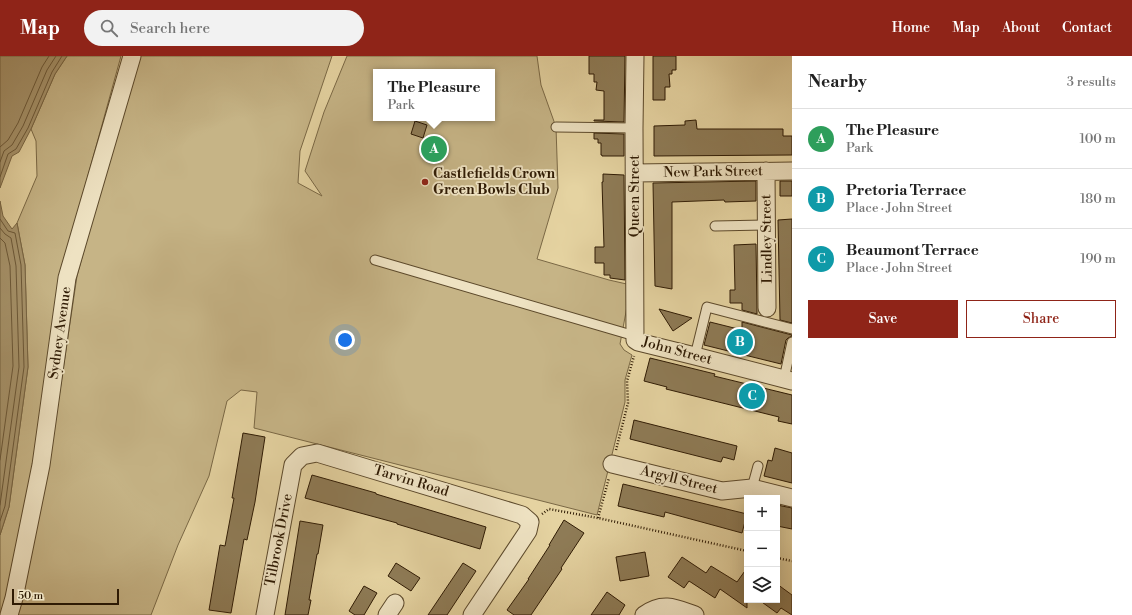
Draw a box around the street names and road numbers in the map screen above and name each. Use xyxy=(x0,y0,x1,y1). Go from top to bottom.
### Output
street label: Queen Street xyxy=(626,155,644,237)
street label: New Park Street xyxy=(663,162,763,182)
street label: Lindley Street xyxy=(757,194,777,284)
street label: Sydney Avenue xyxy=(45,285,75,381)
street label: John Street xyxy=(639,333,714,369)
street label: Tarvin Road xyxy=(371,461,451,501)
street label: Argyll Street xyxy=(638,461,719,498)
street label: Tilbrook Drive xyxy=(261,492,297,588)

